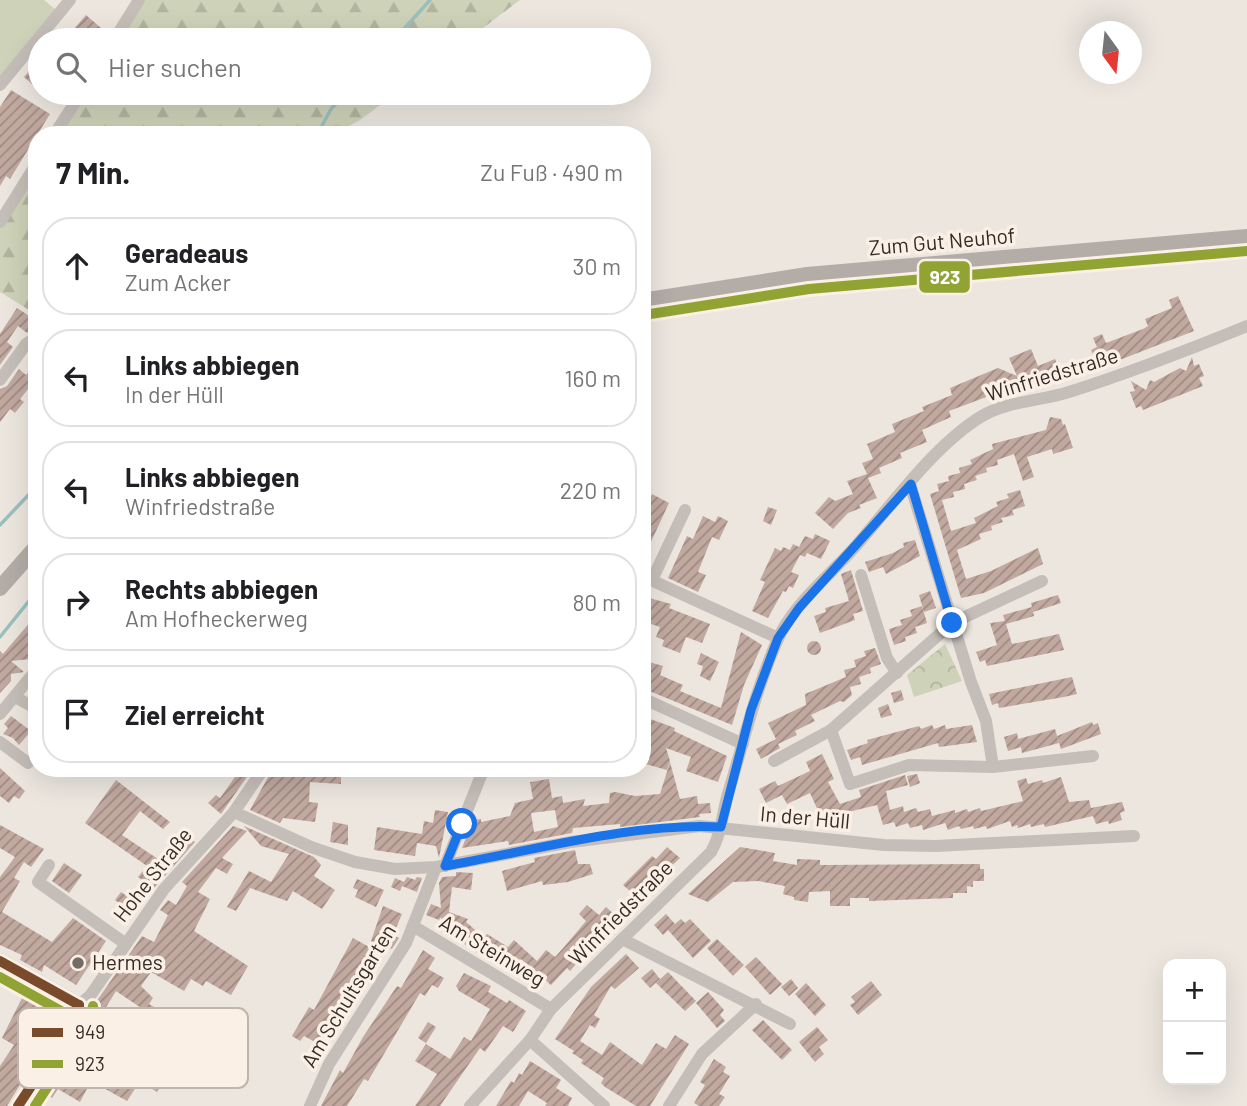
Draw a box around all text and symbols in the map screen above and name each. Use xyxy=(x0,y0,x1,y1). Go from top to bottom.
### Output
north arrow xyxy=(1079,21,1142,84)
search box xyxy=(28,28,651,105)
icon: search xyxy=(52,48,90,86)
text: Hier suchen xyxy=(108,51,242,82)
text: 7 Min. xyxy=(56,154,130,190)
text: Zu Fuß · 490 m xyxy=(480,158,623,186)
street label: Zum Gut Neuhof xyxy=(868,222,1016,259)
text: Geradeaus xyxy=(125,237,248,268)
icon: ahead xyxy=(58,247,96,285)
text: 30 m xyxy=(573,252,621,280)
line badge: 923 xyxy=(918,260,971,294)
text: 923 xyxy=(930,265,960,288)
text: Zum Acker xyxy=(125,268,231,296)
street label: Winfriedstraße xyxy=(982,342,1121,406)
text: Links abbiegen xyxy=(125,349,299,380)
icon: left xyxy=(58,359,96,397)
text: 160 m xyxy=(564,364,621,392)
text: In der Hüll xyxy=(125,380,224,408)
text: Links abbiegen xyxy=(125,461,299,492)
icon: left xyxy=(58,471,96,509)
text: 220 m xyxy=(560,476,621,504)
text: Winfriedstraße xyxy=(125,492,275,520)
text: Rechts abbiegen xyxy=(125,573,318,604)
icon: right xyxy=(58,583,96,621)
text: 80 m xyxy=(572,588,621,616)
text: Am Hofheckerweg xyxy=(125,604,308,632)
route end xyxy=(936,607,967,638)
icon: arrive xyxy=(58,695,96,733)
text: Ziel erreicht xyxy=(125,699,265,730)
street label: In der Hüll xyxy=(759,800,851,833)
route start xyxy=(446,808,477,839)
street label: Hohe Straße xyxy=(107,822,196,926)
street label: Winfriedstraße xyxy=(563,855,677,969)
street label: Am Steinweg xyxy=(435,908,550,991)
street label: Am Schultsgarten xyxy=(295,919,400,1071)
place label: Hermes xyxy=(92,949,163,974)
marker: Hermes xyxy=(70,955,86,971)
map controls xyxy=(1163,959,1226,1085)
button: + xyxy=(1163,959,1226,1022)
legend xyxy=(18,1008,248,1088)
text: 949 xyxy=(75,1020,105,1043)
button: − xyxy=(1163,1022,1226,1085)
text: 923 xyxy=(75,1052,105,1075)

